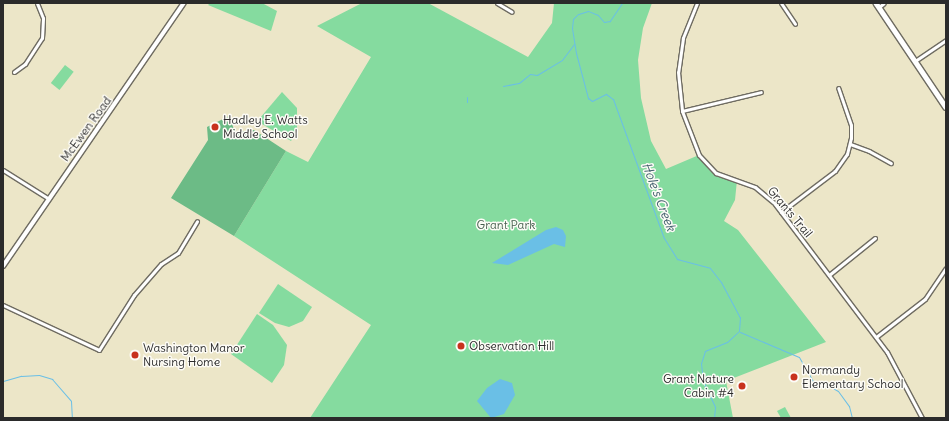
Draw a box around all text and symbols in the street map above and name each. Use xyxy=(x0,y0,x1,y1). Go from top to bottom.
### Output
street label: McEwen Road xyxy=(58,94,114,164)
place label: Hadley E. Watts Middle School xyxy=(223,113,308,141)
marker: Hadley E. Watts Middle School xyxy=(210,122,220,132)
water label: Hole's Creek xyxy=(638,161,678,233)
street label: Grants Trail xyxy=(765,184,815,240)
park label: Grant Park xyxy=(477,218,535,232)
place label: Observation Hill xyxy=(469,339,554,353)
place label: Washington Manor Nursing Home xyxy=(143,341,245,369)
marker: Observation Hill xyxy=(456,341,466,351)
marker: Washington Manor Nursing Home xyxy=(130,350,140,360)
place label: Normandy Elementary School xyxy=(802,363,903,391)
place label: Grant Nature Cabin #4 xyxy=(663,372,734,400)
marker: Normandy Elementary School xyxy=(789,372,799,382)
marker: Grant Nature Cabin #4 xyxy=(737,381,747,391)

